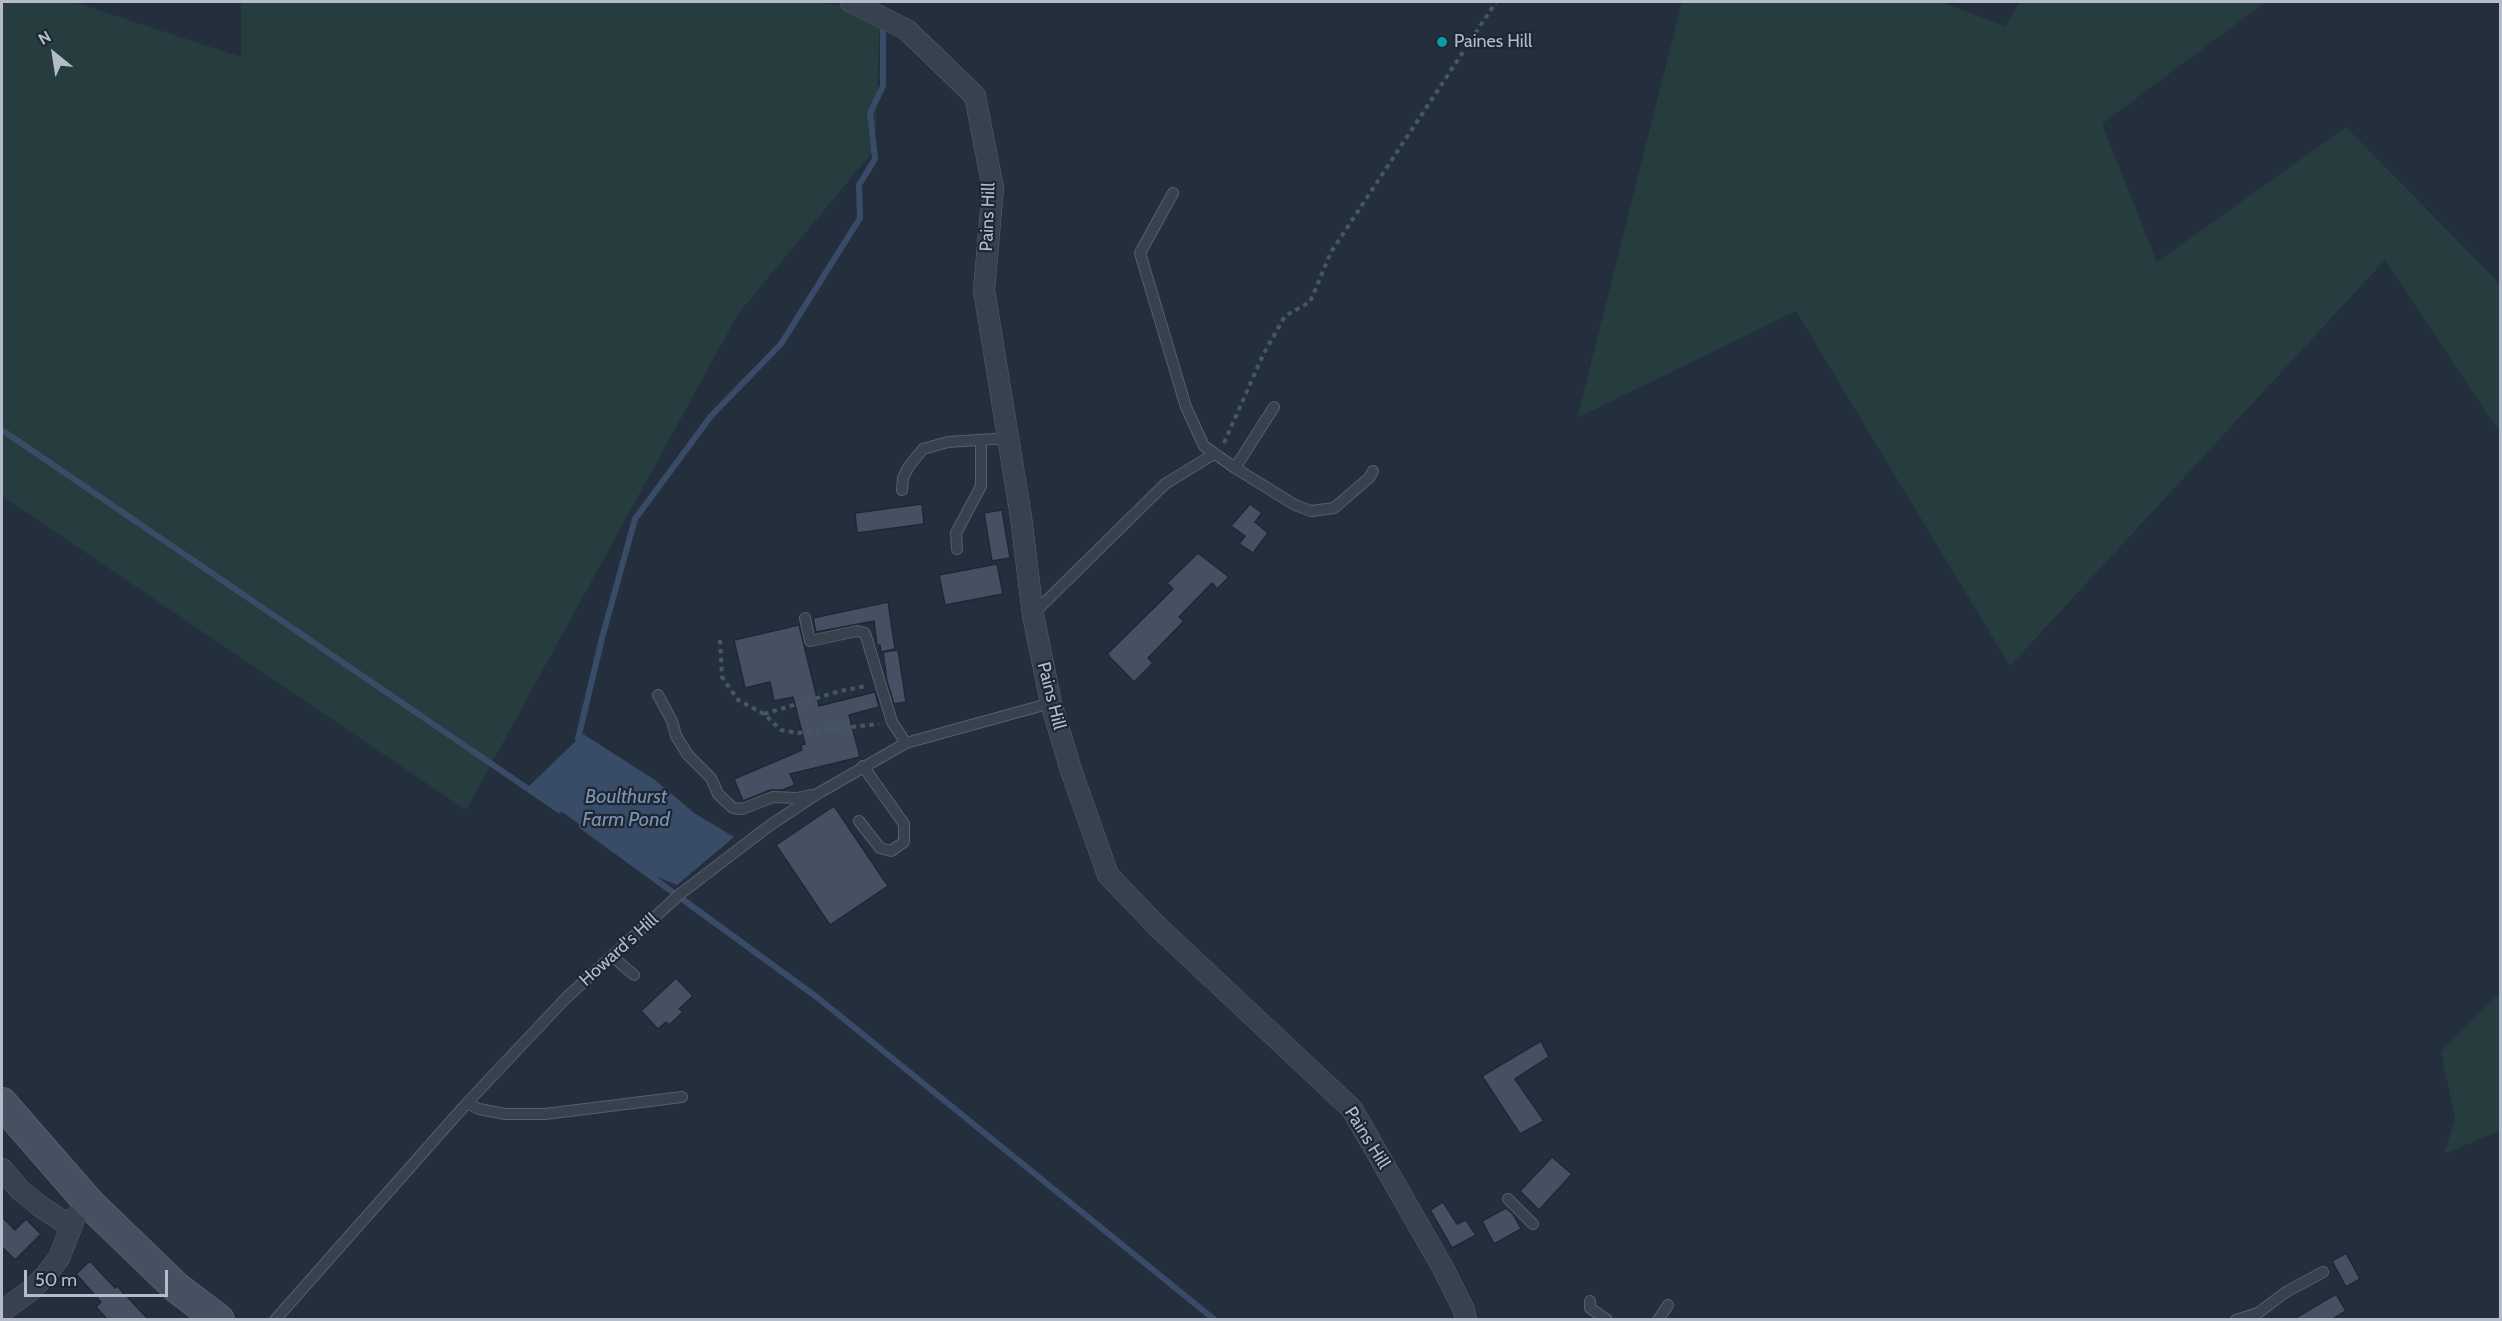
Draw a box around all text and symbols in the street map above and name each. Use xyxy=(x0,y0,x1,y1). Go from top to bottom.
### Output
north arrow xyxy=(24,24,84,84)
text: N xyxy=(35,27,54,49)
place label: Paines Hill xyxy=(1454,31,1532,53)
marker: Paines Hill xyxy=(1435,35,1449,49)
street label: Pains Hill xyxy=(976,182,1000,252)
street label: Pains Hill xyxy=(1032,660,1070,732)
water label: Boulthurst Farm Pond xyxy=(582,785,670,832)
street label: Howard's Hill xyxy=(575,909,663,991)
street label: Pains Hill xyxy=(1340,1103,1394,1173)
scale bar xyxy=(27,1258,171,1296)
text: 50 m xyxy=(35,1269,77,1291)

